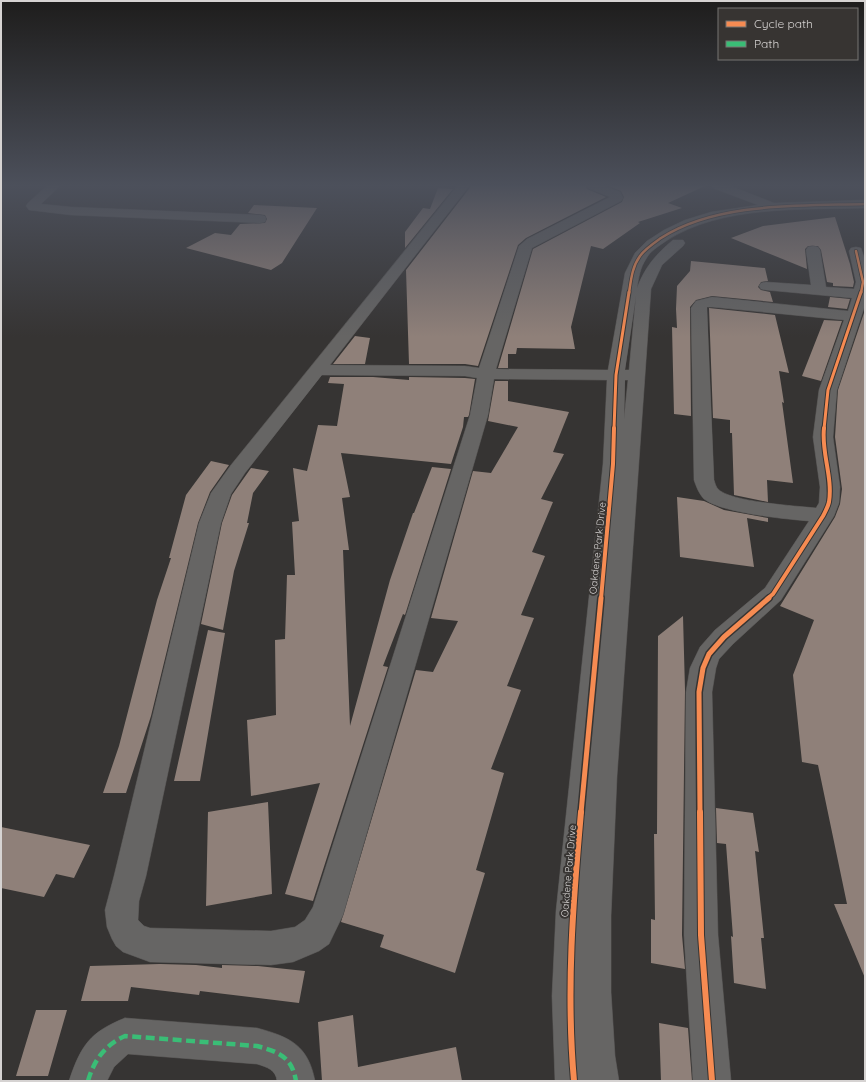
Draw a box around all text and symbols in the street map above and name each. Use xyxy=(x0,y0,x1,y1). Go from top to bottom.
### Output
legend xyxy=(718,8,858,60)
text: Cycle path xyxy=(754,16,813,31)
text: Path xyxy=(754,36,779,51)
street label: Oakdene Park Drive xyxy=(586,501,609,595)
street label: Oakdene Park Drive xyxy=(558,824,579,918)

